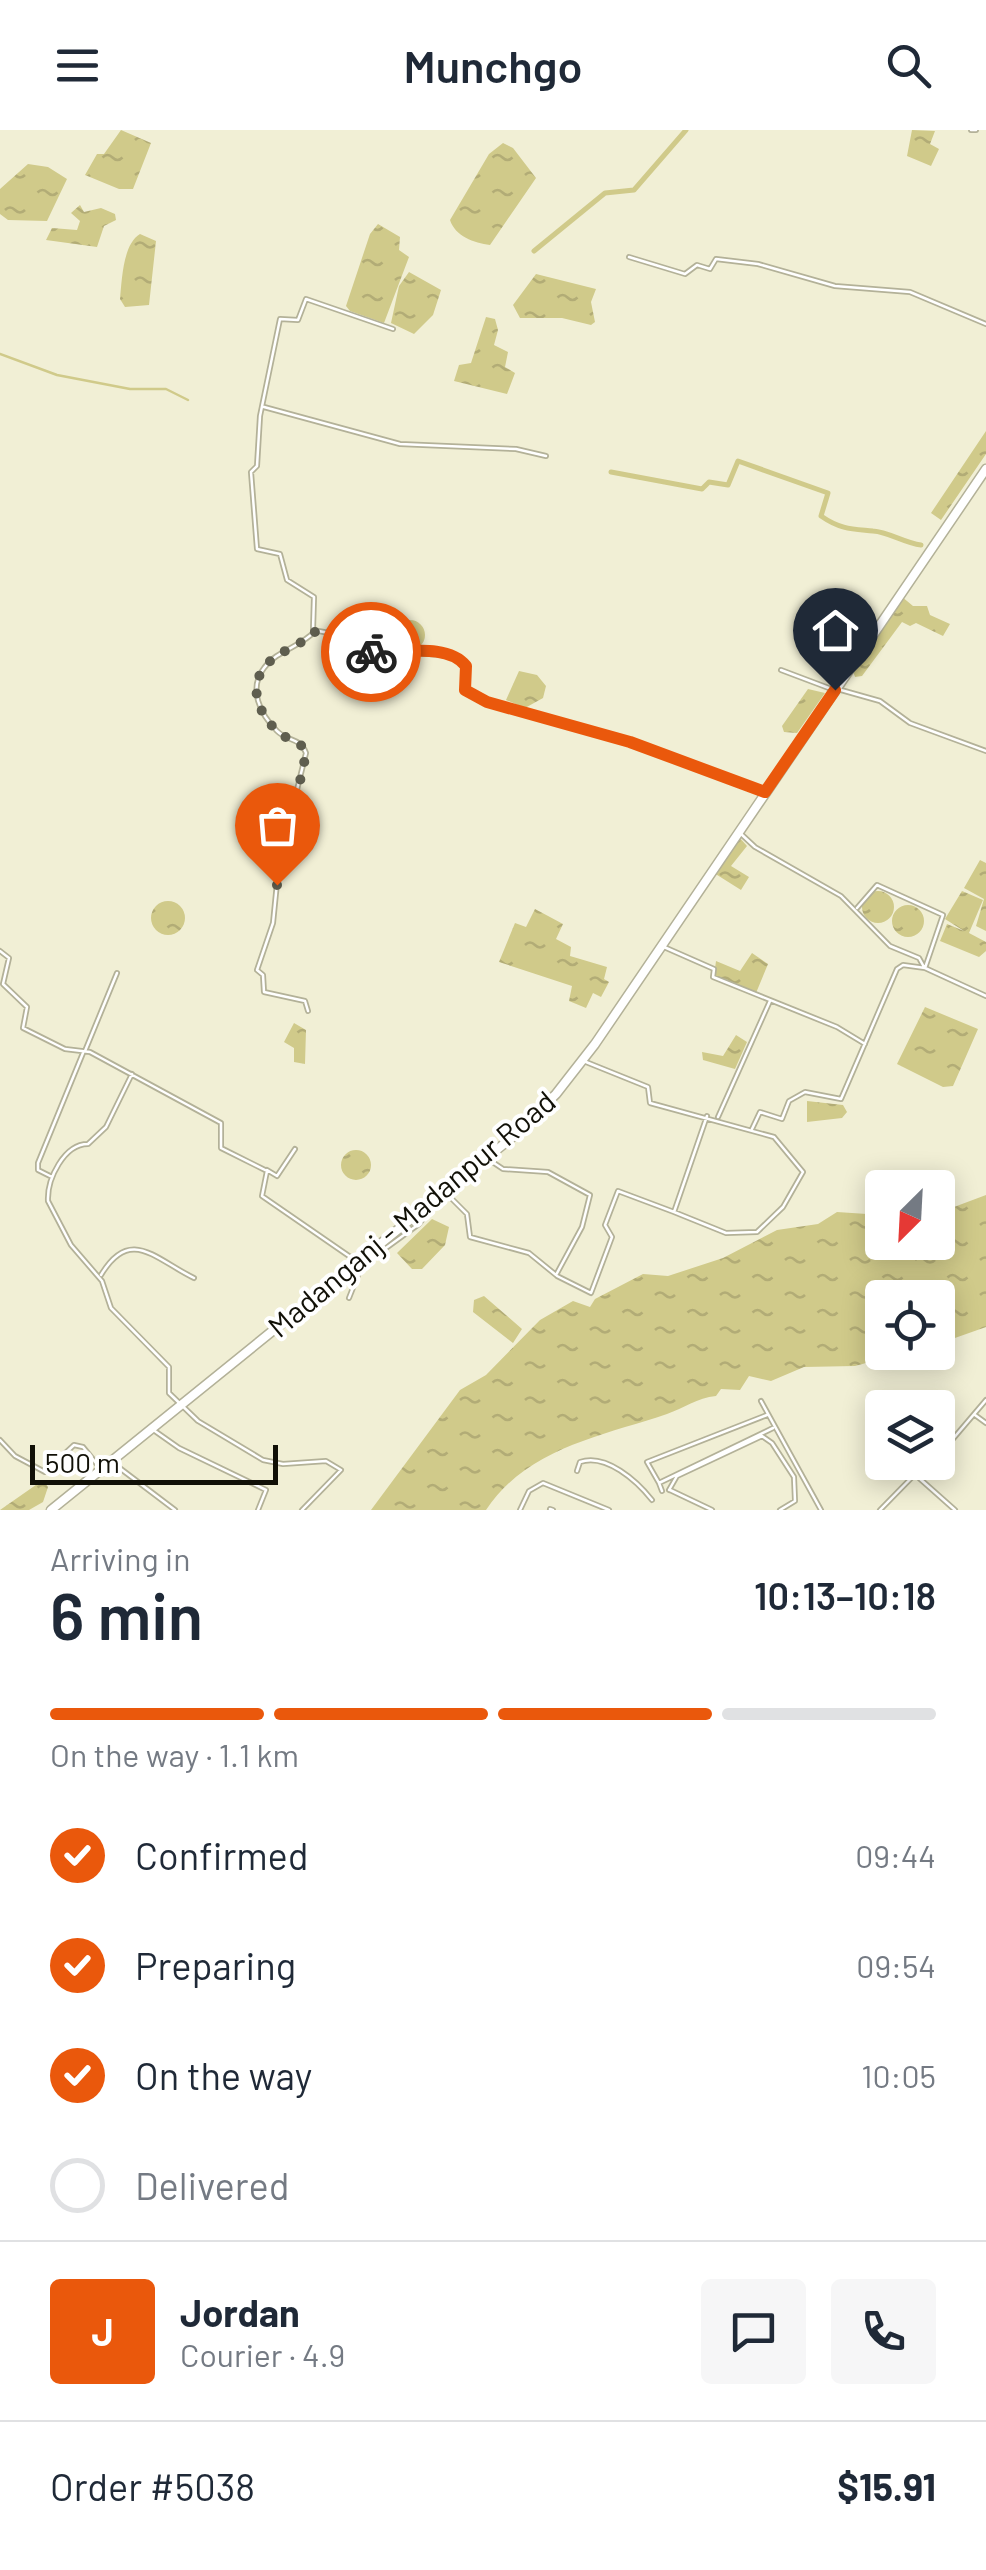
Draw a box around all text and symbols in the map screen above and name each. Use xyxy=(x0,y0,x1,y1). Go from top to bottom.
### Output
icon: menu xyxy=(50,38,105,93)
text: Munchgo xyxy=(404,38,582,92)
icon: search xyxy=(881,38,936,93)
pin xyxy=(793,588,878,691)
courier xyxy=(321,602,421,702)
icon: home xyxy=(808,603,863,658)
icon: bike xyxy=(344,625,399,680)
pin xyxy=(235,783,320,886)
icon: bag xyxy=(250,798,305,853)
street label: Madanganj - Madanpur Road xyxy=(260,1082,562,1344)
north arrow xyxy=(865,1170,955,1260)
map controls xyxy=(865,1170,955,1480)
button: locate xyxy=(865,1280,955,1370)
button: layers xyxy=(865,1390,955,1480)
scale bar xyxy=(30,1440,278,1484)
text: 500 m xyxy=(45,1445,120,1479)
text: Arriving in xyxy=(50,1539,190,1577)
text: 10:13–10:18 xyxy=(754,1572,936,1618)
text: 6 min xyxy=(50,1575,203,1653)
text: On the way · 1.1 km xyxy=(50,1735,299,1773)
icon: check xyxy=(50,1828,105,1883)
text: Confirmed xyxy=(135,1832,308,1878)
text: 09:44 xyxy=(855,1836,936,1874)
icon: check xyxy=(50,1938,105,1993)
text: Preparing xyxy=(135,1942,296,1988)
text: 09:54 xyxy=(856,1946,936,1984)
icon: check xyxy=(50,2048,105,2103)
text: On the way xyxy=(135,2052,312,2098)
text: 10:05 xyxy=(861,2056,936,2094)
text: Delivered xyxy=(135,2162,289,2208)
button: chat xyxy=(701,2279,806,2384)
button: phone xyxy=(831,2279,936,2384)
text: Jordan xyxy=(180,2289,300,2335)
text: J xyxy=(91,2308,114,2354)
text: Courier · 4.9 xyxy=(180,2335,345,2373)
text: Order #5038 xyxy=(50,2463,255,2509)
text: $15.91 xyxy=(837,2463,936,2509)

